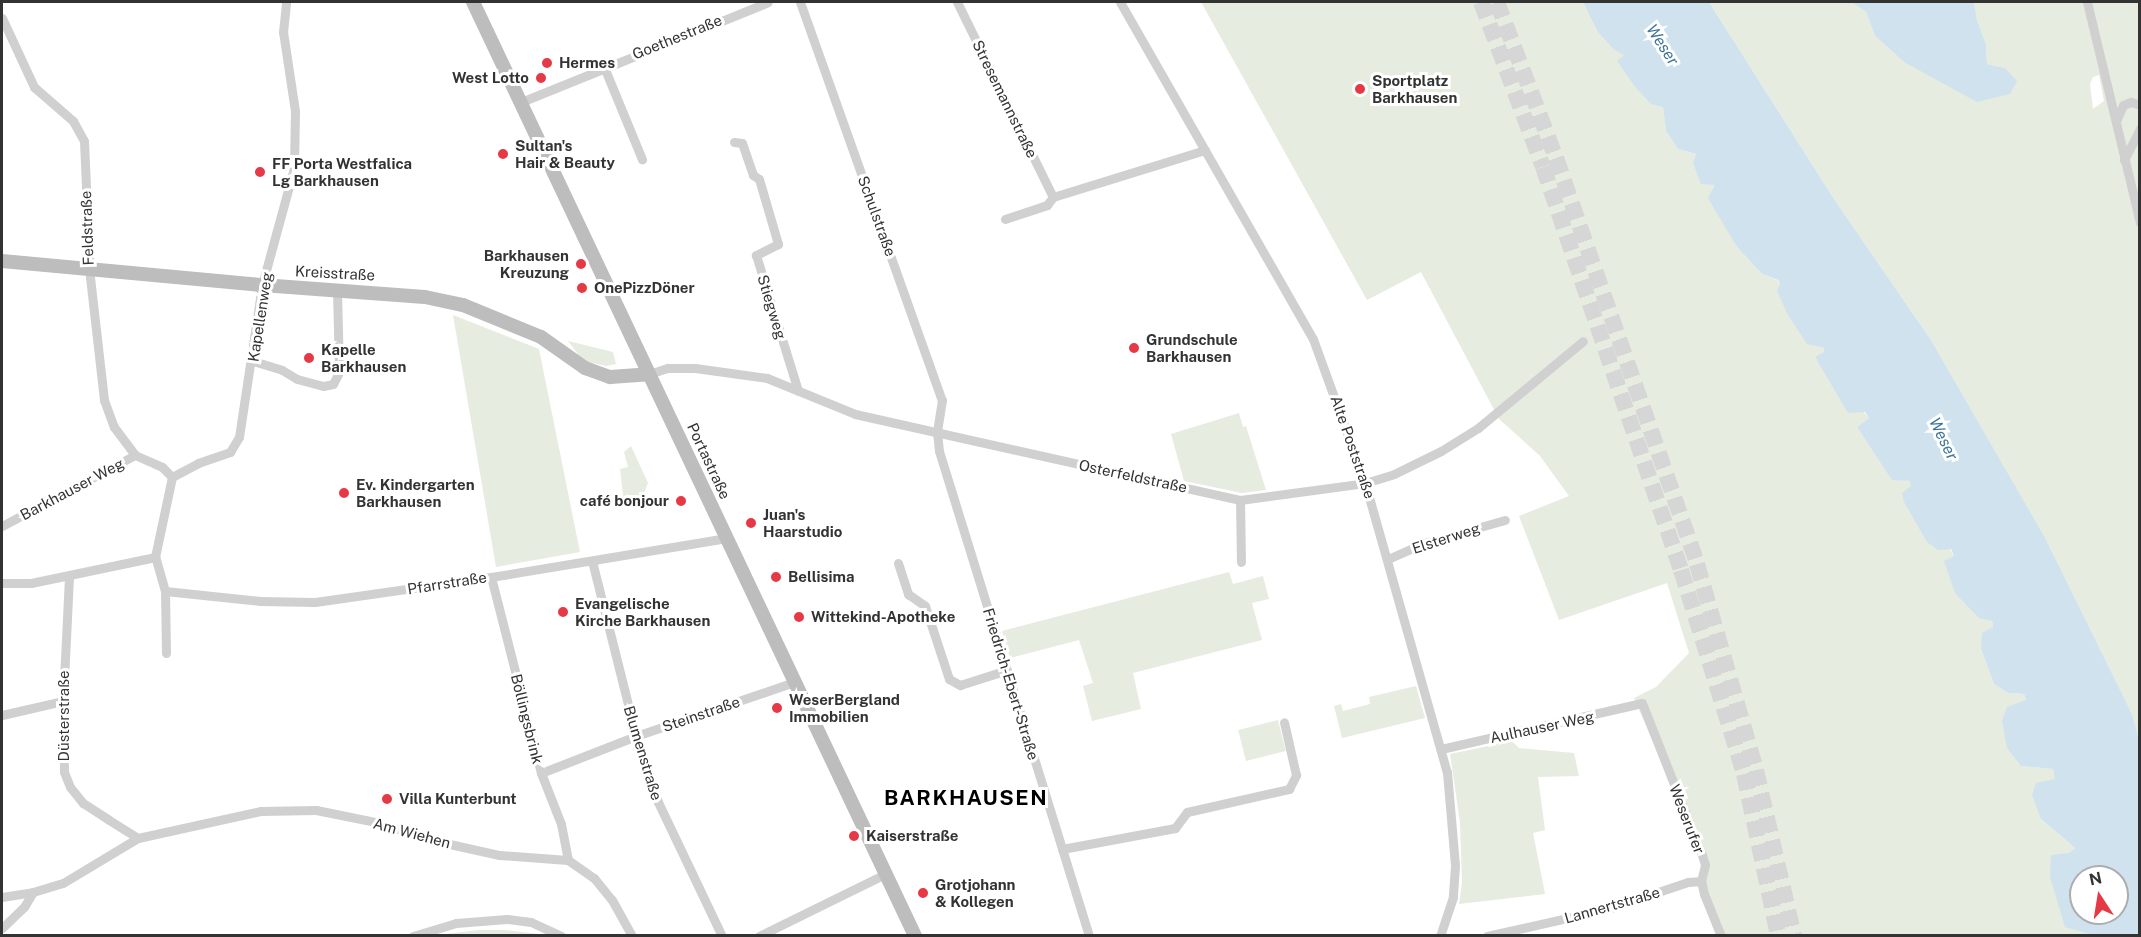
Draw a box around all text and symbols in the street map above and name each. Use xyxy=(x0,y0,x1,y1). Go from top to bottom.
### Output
street label: Goethestraße xyxy=(630,11,724,63)
water label: Weser xyxy=(1642,21,1682,69)
street label: Stresemannstraße xyxy=(969,37,1041,161)
place label: Hermes xyxy=(559,54,615,72)
marker: Hermes xyxy=(540,56,554,70)
place label: West Lotto xyxy=(452,69,529,87)
marker: West Lotto xyxy=(534,71,548,85)
place label: Sportplatz Barkhausen xyxy=(1372,71,1457,106)
marker: Sportplatz Barkhausen xyxy=(1353,82,1367,96)
place label: Sultan's Hair & Beauty xyxy=(515,136,615,171)
marker: Sultan's Hair & Beauty xyxy=(496,147,510,161)
place label: FF Porta Westfalica Lg Barkhausen xyxy=(272,154,412,189)
marker: FF Porta Westfalica Lg Barkhausen xyxy=(253,165,267,179)
street label: Schulstraße xyxy=(854,173,900,259)
street label: Feldstraße xyxy=(77,190,97,266)
place label: Barkhausen Kreuzung xyxy=(484,246,569,281)
marker: Barkhausen Kreuzung xyxy=(574,257,588,271)
street label: Kreisstraße xyxy=(294,262,376,284)
street label: Kapellenweg xyxy=(244,271,276,363)
street label: Stiegweg xyxy=(754,273,790,341)
place label: OnePizzDöner xyxy=(594,279,695,297)
marker: OnePizzDöner xyxy=(575,281,589,295)
place label: Grundschule Barkhausen xyxy=(1146,330,1238,365)
place label: Kapelle Barkhausen xyxy=(321,340,406,375)
marker: Grundschule Barkhausen xyxy=(1127,341,1141,355)
marker: Kapelle Barkhausen xyxy=(302,351,316,365)
street label: Alte Poststraße xyxy=(1327,393,1379,501)
water label: Weser xyxy=(1925,415,1961,463)
street label: Portastraße xyxy=(684,420,734,502)
street label: Barkhauser Weg xyxy=(17,454,127,524)
street label: Osterfeldstraße xyxy=(1077,456,1189,496)
place label: Ev. Kindergarten Barkhausen xyxy=(356,475,475,510)
marker: Ev. Kindergarten Barkhausen xyxy=(337,486,351,500)
place label: café bonjour xyxy=(580,492,669,510)
marker: café bonjour xyxy=(674,494,688,508)
place label: Juan's Haarstudio xyxy=(763,505,842,540)
marker: Juan's Haarstudio xyxy=(744,516,758,530)
street label: Elsterweg xyxy=(1410,519,1482,557)
street label: Pfarrstraße xyxy=(406,568,488,598)
place label: Bellisima xyxy=(788,568,854,586)
marker: Bellisima xyxy=(769,570,783,584)
place label: Evangelische Kirche Barkhausen xyxy=(575,594,710,629)
marker: Evangelische Kirche Barkhausen xyxy=(556,605,570,619)
street label: Friedrich-Ebert-Straße xyxy=(979,606,1043,762)
place label: Wittekind-Apotheke xyxy=(811,608,955,626)
marker: Wittekind-Apotheke xyxy=(792,610,806,624)
street label: Düsterstraße xyxy=(55,671,73,761)
street label: Böllingsbrink xyxy=(507,672,547,766)
place label: WeserBergland Immobilien xyxy=(789,690,900,725)
street label: Steinstraße xyxy=(660,692,742,736)
marker: WeserBergland Immobilien xyxy=(770,701,784,715)
street label: Blumenstraße xyxy=(620,704,666,802)
street label: Aulhauser Weg xyxy=(1488,707,1596,747)
street label: Weserufer xyxy=(1666,782,1708,856)
district label: BARKHAUSEN xyxy=(884,785,1048,811)
place label: Villa Kunterbunt xyxy=(399,790,517,808)
marker: Villa Kunterbunt xyxy=(380,792,394,806)
street label: Am Wiehen xyxy=(371,814,453,852)
place label: Kaiserstraße xyxy=(866,827,958,845)
marker: Kaiserstraße xyxy=(847,829,861,843)
north arrow xyxy=(2069,865,2129,925)
text: N xyxy=(2087,868,2104,889)
place label: Grotjohann & Kollegen xyxy=(935,875,1015,910)
street label: Lannertstraße xyxy=(1562,883,1662,927)
marker: Grotjohann & Kollegen xyxy=(916,886,930,900)

